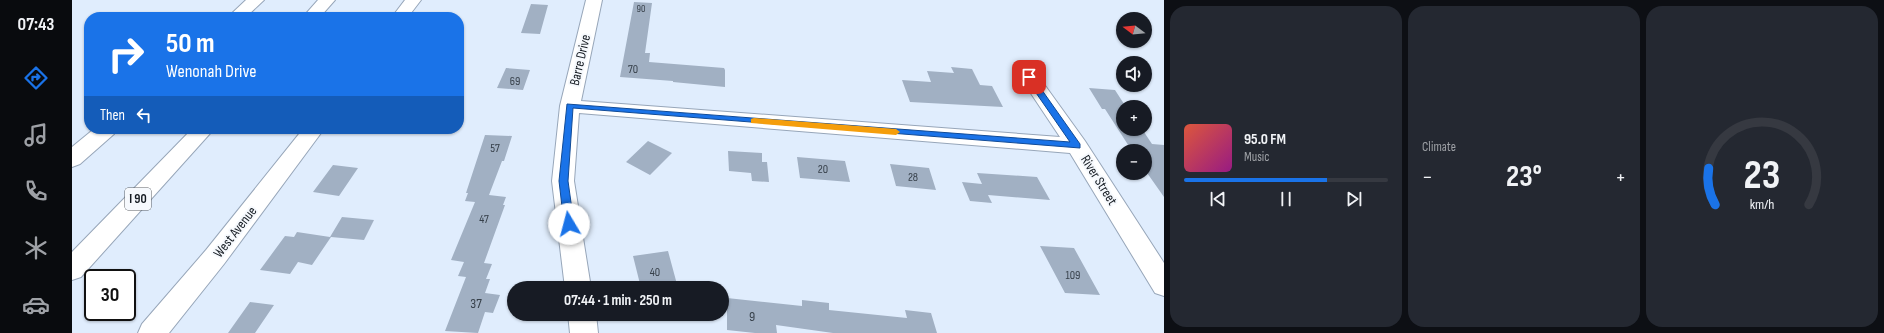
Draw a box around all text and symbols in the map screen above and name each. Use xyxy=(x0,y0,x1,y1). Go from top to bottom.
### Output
house number: 90 xyxy=(637,3,645,15)
north arrow xyxy=(1116,12,1152,48)
map controls xyxy=(1116,12,1152,180)
text: 07:43 xyxy=(18,14,54,35)
text: 50 m xyxy=(166,27,215,60)
icon: right xyxy=(100,28,152,80)
street label: Barre Drive xyxy=(566,33,594,87)
button: sound xyxy=(1116,56,1152,92)
pin xyxy=(1012,60,1046,94)
text: Wenonah Drive xyxy=(166,61,256,82)
house number: 70 xyxy=(628,62,638,77)
icon: directions xyxy=(22,64,50,92)
icon: arrive xyxy=(1018,66,1040,88)
house number: 69 xyxy=(510,74,520,89)
button: + xyxy=(1116,100,1152,136)
icon: left xyxy=(133,104,155,126)
text: Then xyxy=(100,106,125,125)
icon: music xyxy=(22,121,50,149)
text: 95.0 FM xyxy=(1244,130,1286,149)
text: Climate xyxy=(1422,139,1456,155)
house number: 57 xyxy=(490,141,500,156)
button: − xyxy=(1116,144,1152,180)
text: Music xyxy=(1244,149,1269,165)
text: 23 xyxy=(1744,150,1780,199)
street label: River Street xyxy=(1077,152,1121,208)
text: 23° xyxy=(1506,159,1542,195)
house number: 20 xyxy=(818,162,828,177)
text: − xyxy=(1422,164,1433,191)
text: + xyxy=(1615,164,1626,191)
house number: 28 xyxy=(908,170,918,185)
icon: phone xyxy=(22,177,50,205)
road number: I 90 xyxy=(125,188,151,210)
icon: previous xyxy=(1207,188,1229,210)
icon: pause xyxy=(1275,188,1297,210)
icon: next xyxy=(1343,188,1365,210)
text: km/h xyxy=(1750,195,1774,212)
street label: West Avenue xyxy=(210,203,260,261)
position arrow xyxy=(548,203,590,245)
house number: 47 xyxy=(479,212,489,227)
icon: climate xyxy=(22,234,50,262)
house number: 40 xyxy=(650,265,660,280)
house number: 109 xyxy=(1066,268,1080,283)
speed limit sign: 30 xyxy=(84,269,136,321)
icon: car xyxy=(22,291,50,319)
text: 07:44 · 1 min · 250 m xyxy=(564,291,672,310)
house number: 37 xyxy=(470,295,482,312)
house number: 9 xyxy=(749,308,755,325)

